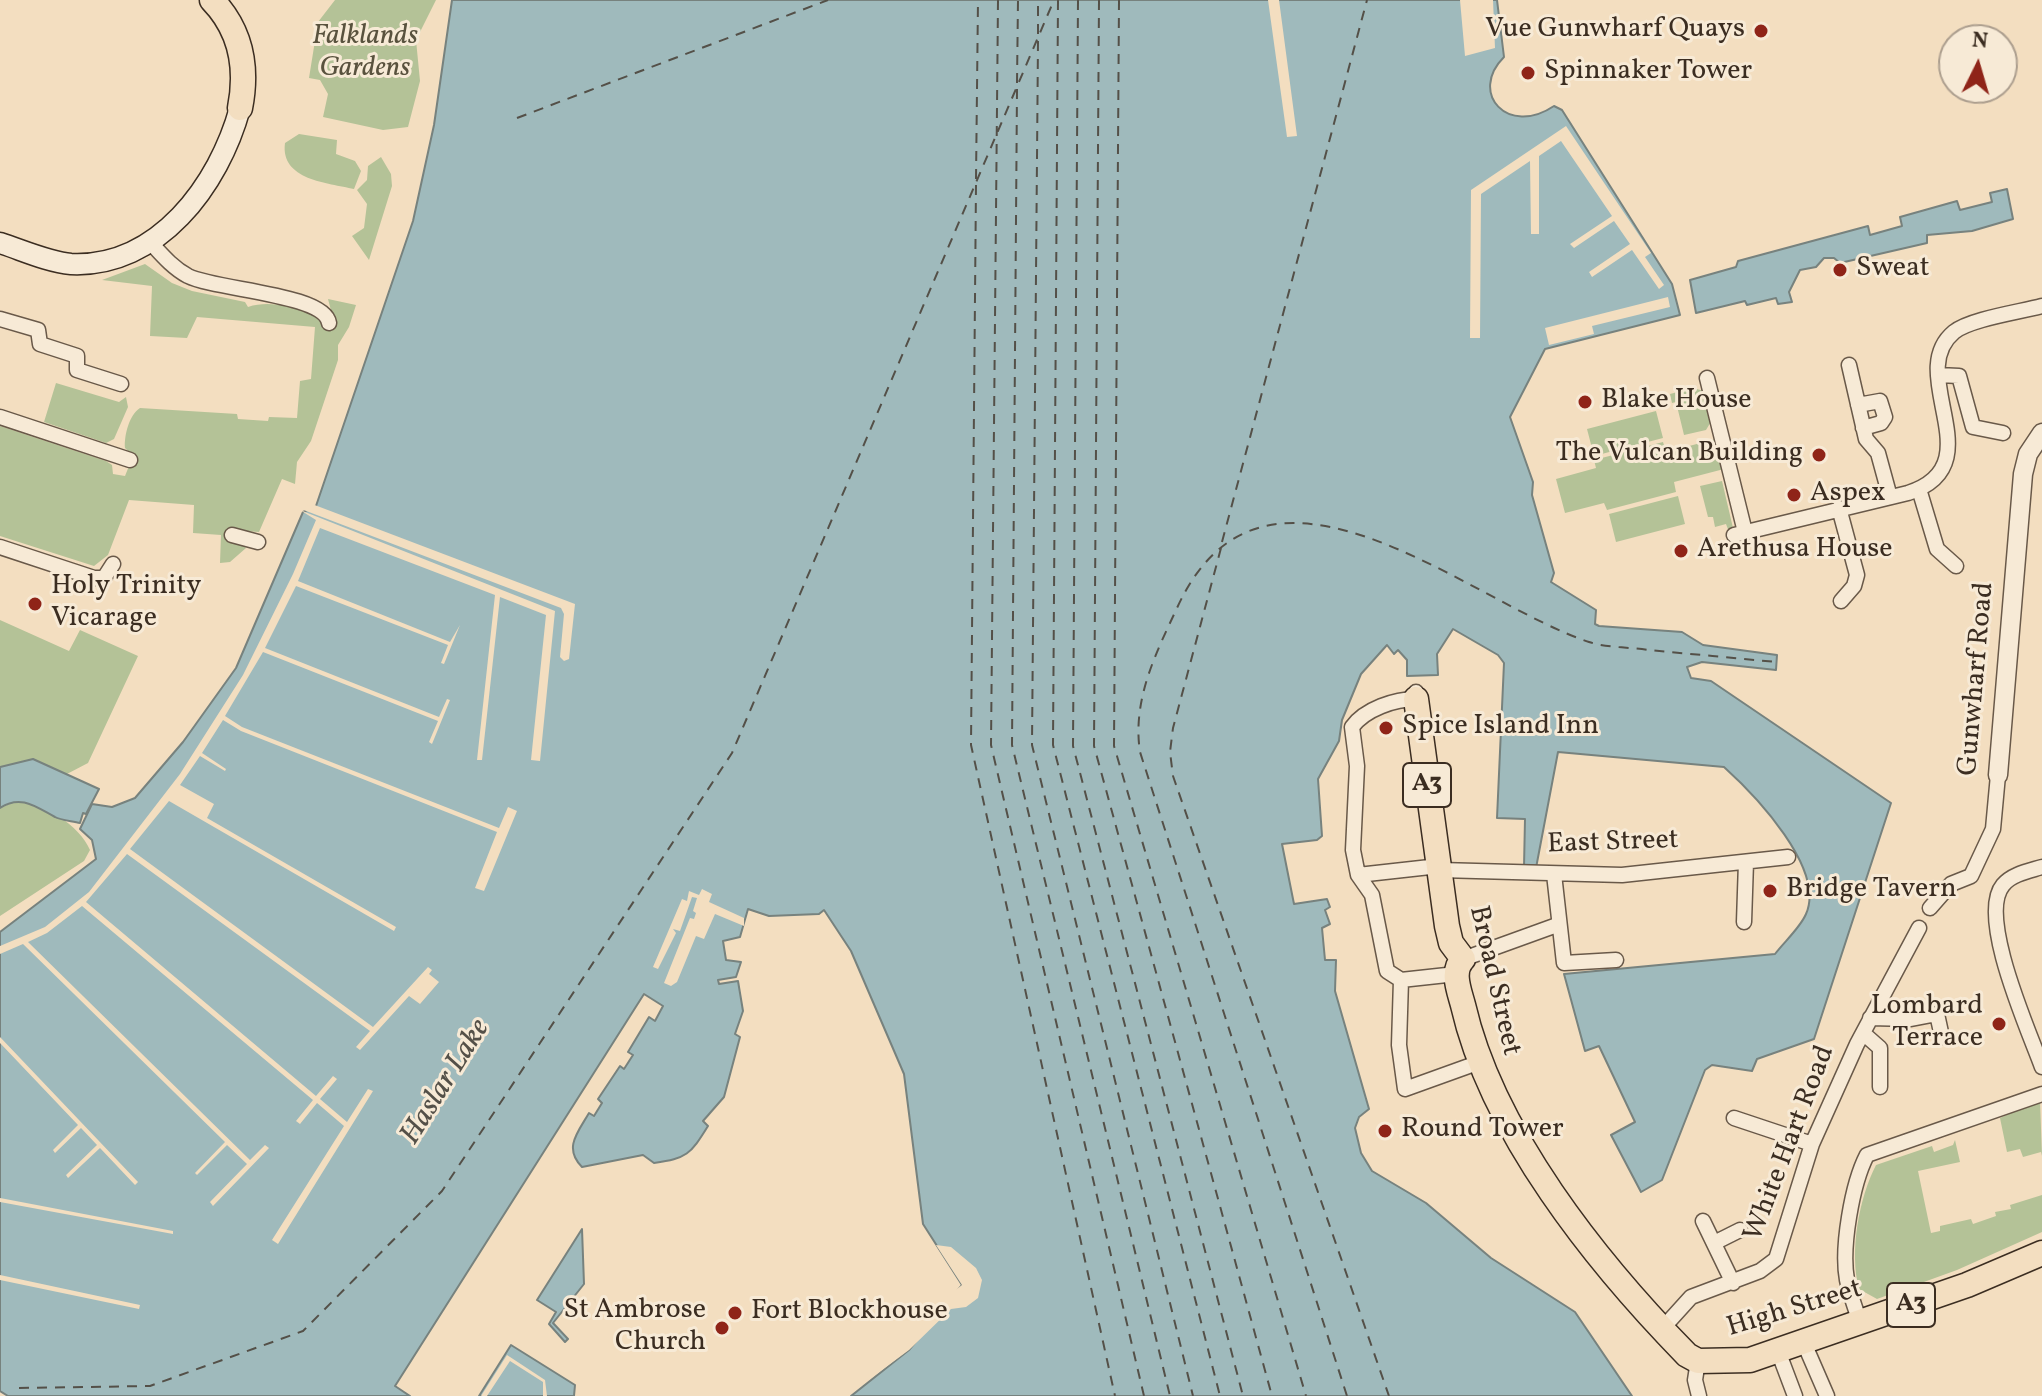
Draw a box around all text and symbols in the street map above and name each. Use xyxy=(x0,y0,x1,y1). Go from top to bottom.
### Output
place label: Vue Gunwharf Quays xyxy=(1485,14,1745,48)
park label: Falklands Gardens xyxy=(312,21,418,87)
marker: Vue Gunwharf Quays xyxy=(1752,22,1770,40)
north arrow xyxy=(1938,24,2018,104)
text: N xyxy=(1971,25,1989,58)
place label: Spinnaker Tower xyxy=(1544,56,1752,90)
marker: Spinnaker Tower xyxy=(1519,64,1537,82)
place label: Sweat xyxy=(1856,253,1929,287)
marker: Sweat xyxy=(1831,261,1849,279)
place label: Blake House xyxy=(1601,385,1751,419)
marker: Blake House xyxy=(1576,393,1594,411)
place label: The Vulcan Building xyxy=(1556,438,1803,472)
marker: The Vulcan Building xyxy=(1810,446,1828,464)
place label: Aspex xyxy=(1810,478,1886,512)
marker: Aspex xyxy=(1785,486,1803,504)
place label: Arethusa House xyxy=(1697,534,1893,568)
marker: Arethusa House xyxy=(1672,542,1690,560)
place label: Holy Trinity Vicarage xyxy=(51,571,201,637)
street label: Gunwharf Road xyxy=(1953,581,2003,777)
marker: Holy Trinity Vicarage xyxy=(26,595,44,613)
place label: Spice Island Inn xyxy=(1402,711,1599,745)
marker: Spice Island Inn xyxy=(1377,719,1395,737)
road number: A3 xyxy=(1403,763,1451,807)
street label: East Street xyxy=(1547,825,1679,863)
place label: Bridge Tavern xyxy=(1786,874,1957,908)
marker: Bridge Tavern xyxy=(1761,882,1779,900)
street label: Broad Street xyxy=(1459,903,1527,1059)
place label: Lombard Terrace xyxy=(1871,991,1983,1057)
water label: Haslar Lake xyxy=(394,1014,500,1152)
marker: Lombard Terrace xyxy=(1990,1015,2008,1033)
street label: White Hart Road xyxy=(1738,1041,1844,1247)
place label: Round Tower xyxy=(1401,1114,1564,1148)
marker: Round Tower xyxy=(1376,1122,1394,1140)
street label: High Street xyxy=(1723,1274,1867,1346)
road number: A3 xyxy=(1887,1283,1935,1327)
place label: St Ambrose Church xyxy=(563,1295,706,1361)
place label: Fort Blockhouse xyxy=(751,1296,948,1330)
marker: Fort Blockhouse xyxy=(726,1304,744,1322)
marker: St Ambrose Church xyxy=(713,1319,731,1337)

